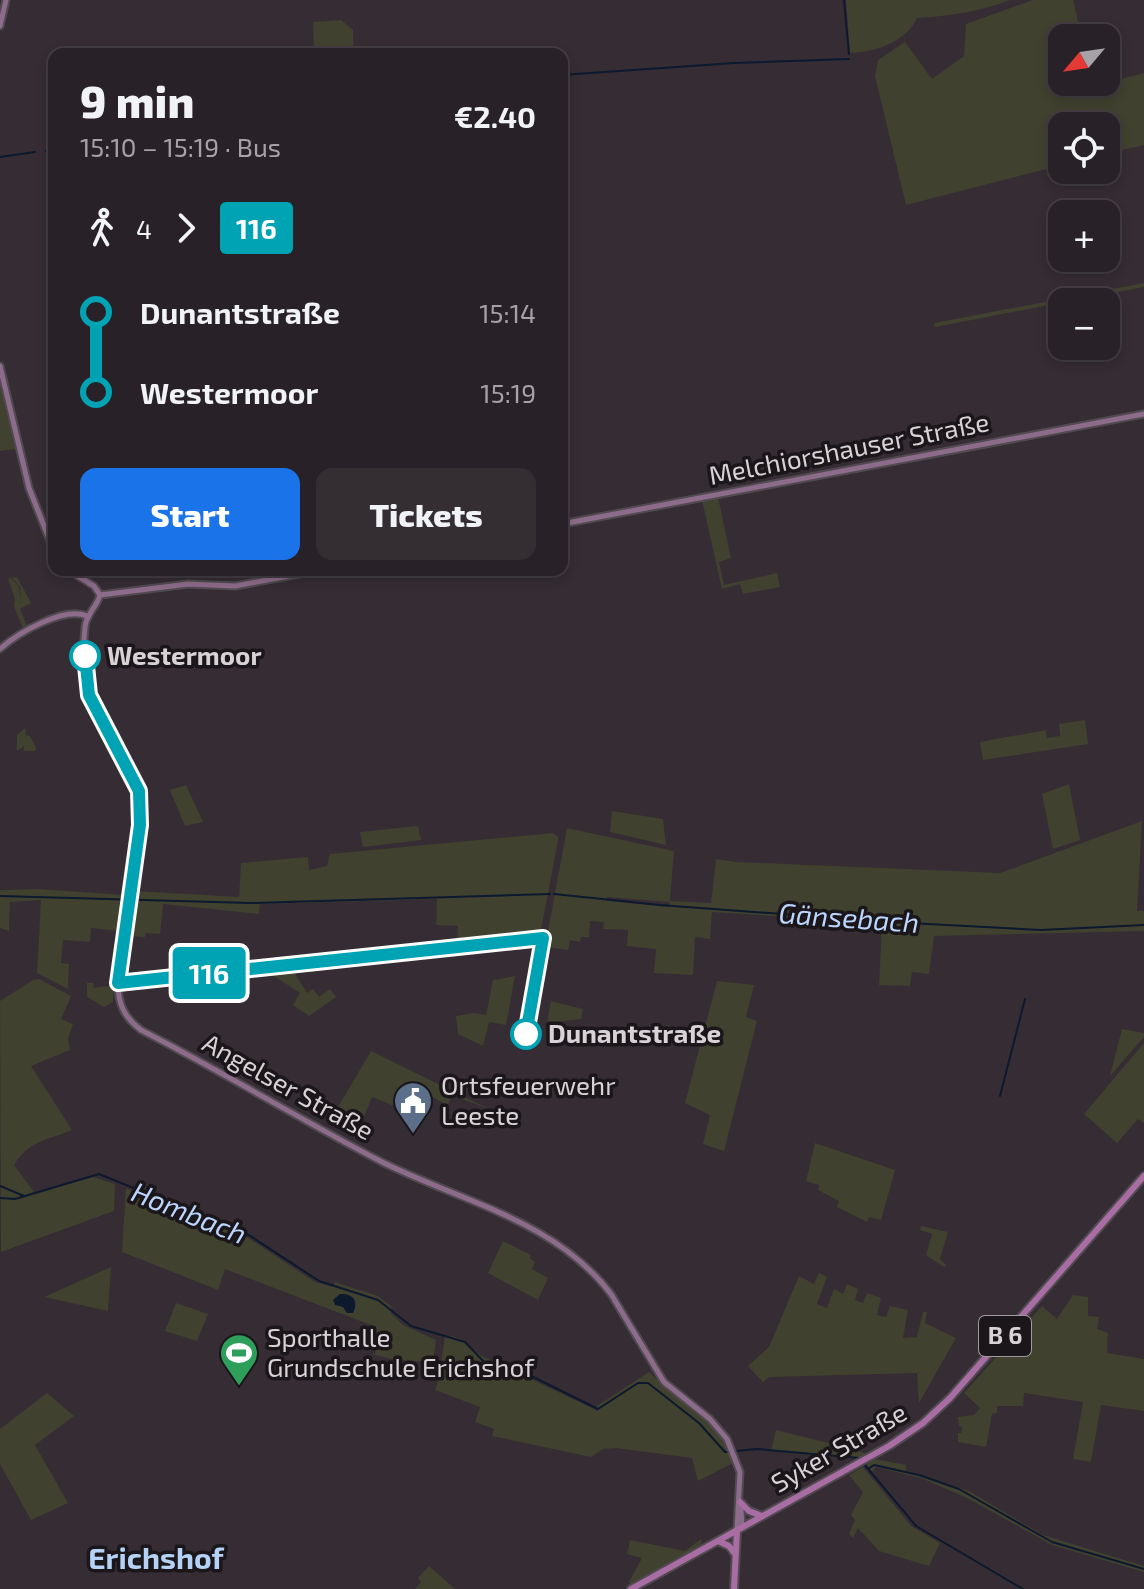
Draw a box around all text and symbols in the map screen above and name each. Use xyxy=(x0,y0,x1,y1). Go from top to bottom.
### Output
north arrow xyxy=(1048,24,1120,96)
map controls xyxy=(1048,24,1120,360)
text: 9 min xyxy=(80,74,194,127)
text: €2.40 xyxy=(454,98,536,134)
button: locate xyxy=(1048,112,1120,184)
text: 15:10 – 15:19 · Bus xyxy=(80,131,281,162)
button: + xyxy=(1048,200,1120,272)
icon: walk xyxy=(80,206,124,250)
icon: forward xyxy=(164,206,208,250)
text: 116 xyxy=(236,211,277,245)
text: 4 xyxy=(136,213,152,244)
button: − xyxy=(1048,288,1120,360)
text: Dunantstraße xyxy=(140,294,340,330)
text: 15:14 xyxy=(479,297,536,328)
text: Westermoor xyxy=(140,374,318,410)
text: 15:19 xyxy=(480,377,536,408)
street label: Melchiorshauser Straße xyxy=(706,405,991,490)
button: Start xyxy=(80,468,300,560)
button: Tickets xyxy=(316,468,536,560)
place label: Westermoor xyxy=(107,639,262,670)
marker: Westermoor xyxy=(70,641,100,671)
water label: Gänsebach xyxy=(778,895,920,939)
line badge: 116 xyxy=(163,947,255,999)
text: 116 xyxy=(189,956,229,990)
place label: Dunantstraße xyxy=(548,1017,721,1048)
marker: Dunantstraße xyxy=(511,1019,541,1049)
street label: Angelser Straße xyxy=(198,1026,380,1145)
place label: Ortsfeuerwehr Leeste xyxy=(441,1069,616,1130)
public building icon: Ortsfeuerwehr Leeste xyxy=(392,1080,434,1135)
water label: Hombach xyxy=(127,1174,252,1250)
road number: B 6 xyxy=(979,1316,1031,1356)
place label: Sporthalle Grundschule Erichshof xyxy=(267,1321,535,1382)
sports icon: Sporthalle Grundschule Erichshof xyxy=(218,1332,260,1387)
street label: Syker Straße xyxy=(765,1395,911,1498)
district label: Erichshof xyxy=(88,1539,225,1575)

